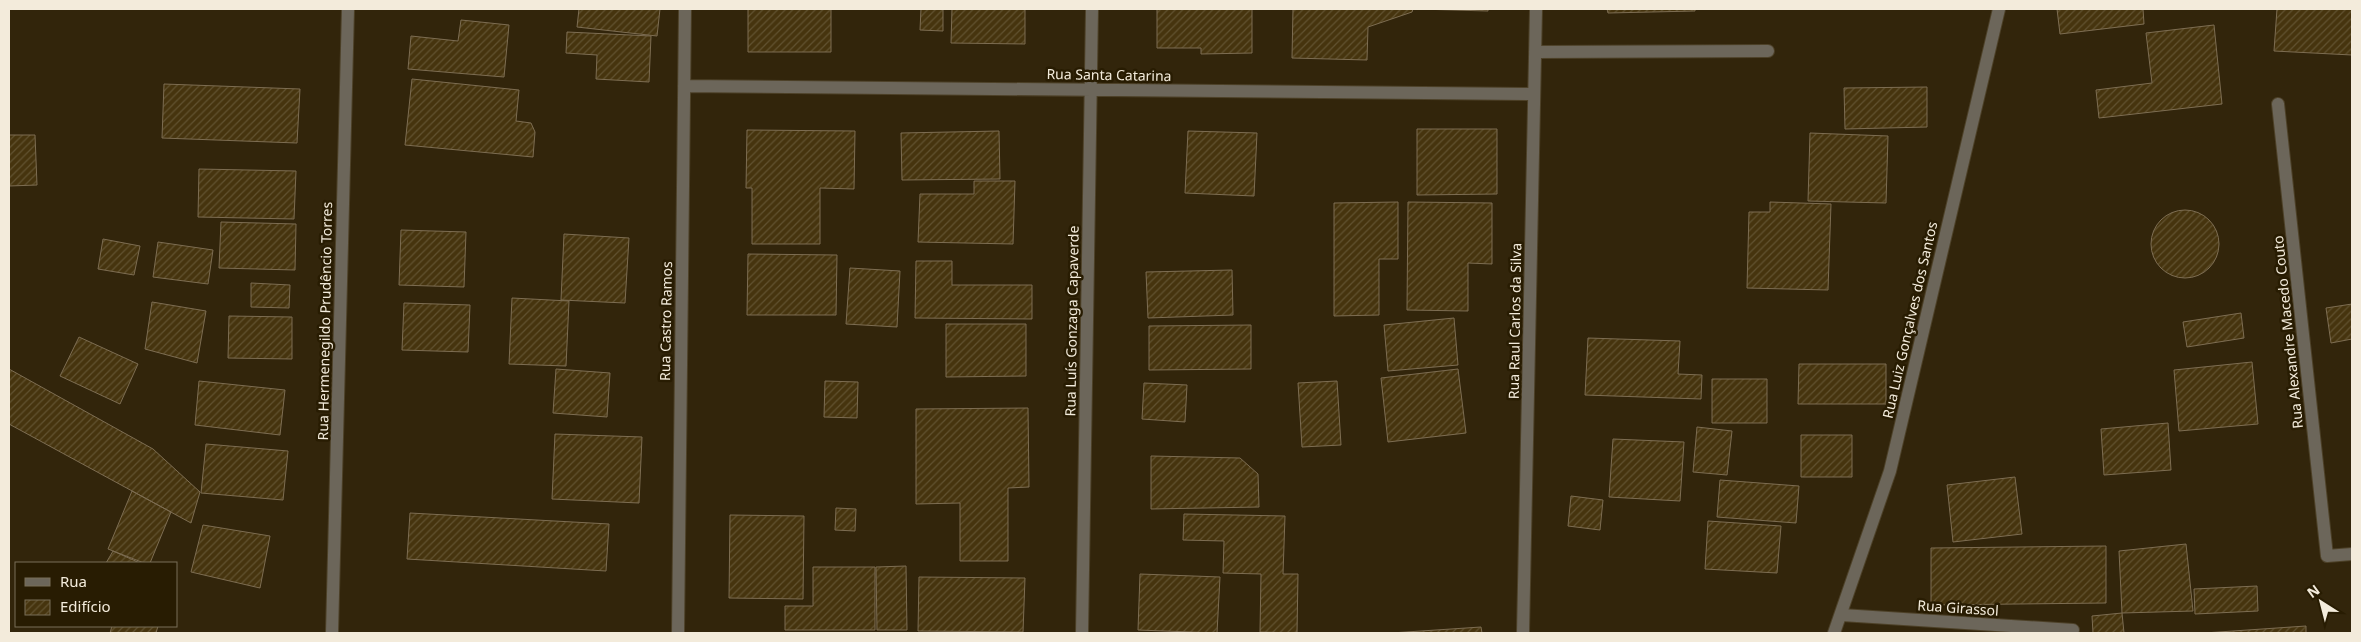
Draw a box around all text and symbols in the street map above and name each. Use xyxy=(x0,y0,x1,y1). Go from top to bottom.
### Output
street label: Rua Santa Catarina xyxy=(1046,64,1172,85)
street label: Rua Hermenegildo Prudêncio Torres xyxy=(313,201,336,440)
street label: Rua Luiz Gonçalves dos Santos xyxy=(1878,219,1941,420)
street label: Rua Luís Gonzaga Capaverde xyxy=(1060,225,1083,417)
street label: Rua Alexandre Macedo Couto xyxy=(2268,235,2307,430)
street label: Rua Raul Carlos da Silva xyxy=(1504,243,1525,399)
street label: Rua Castro Ramos xyxy=(655,261,676,381)
legend xyxy=(15,562,178,627)
text: Rua xyxy=(60,571,87,591)
north arrow xyxy=(2296,577,2346,627)
text: N xyxy=(2303,580,2323,602)
street label: Rua Girassol xyxy=(1917,595,1999,620)
text: Edifício xyxy=(60,596,111,616)

